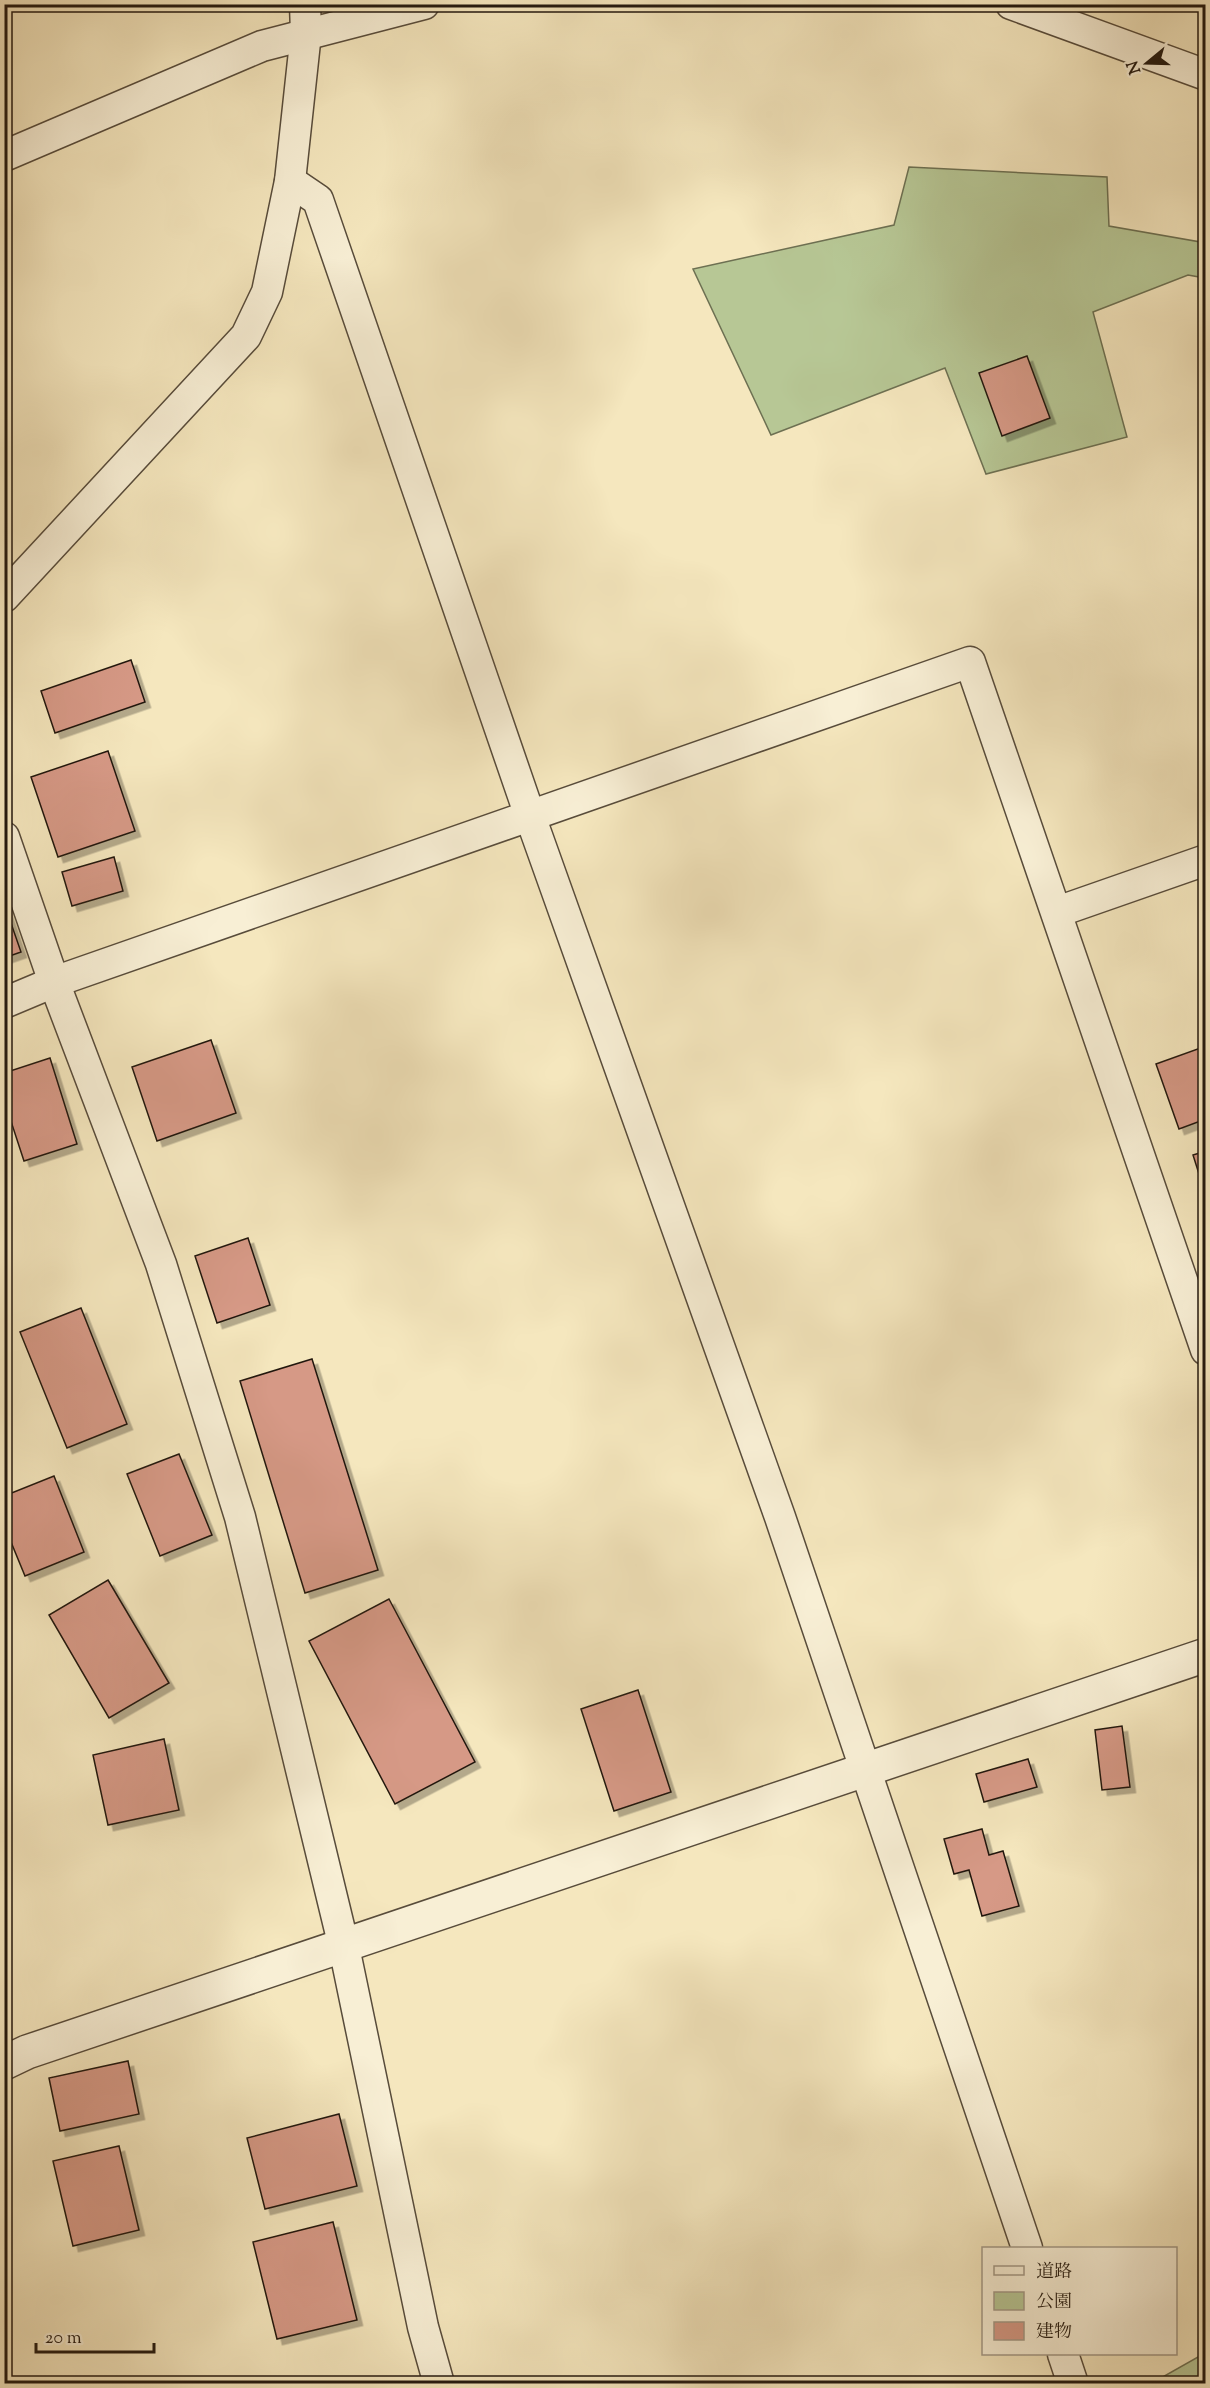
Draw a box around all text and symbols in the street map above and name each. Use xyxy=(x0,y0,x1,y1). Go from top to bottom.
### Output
north arrow xyxy=(1117,33,1177,93)
text: N xyxy=(1122,57,1148,77)
legend xyxy=(982,2247,1177,2355)
text: 道路 xyxy=(1036,2260,1072,2286)
text: 公園 xyxy=(1036,2290,1072,2316)
scale bar xyxy=(36,2316,154,2354)
text: 建物 xyxy=(1036,2320,1072,2346)
text: 20 m xyxy=(45,2326,82,2352)

